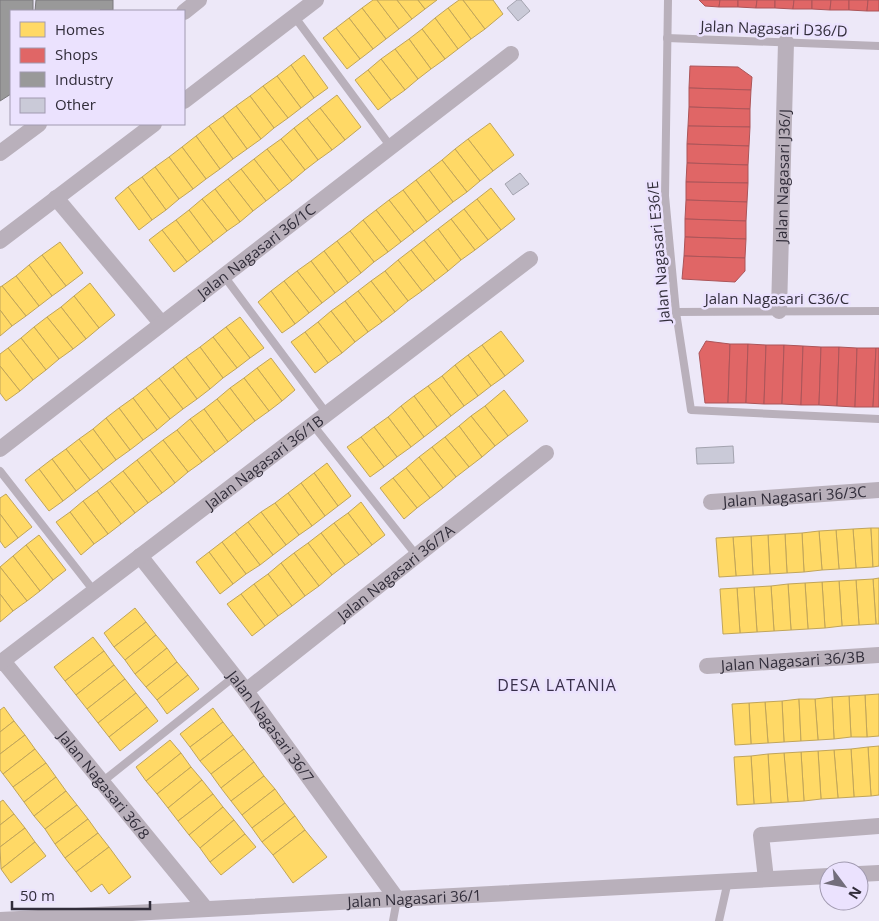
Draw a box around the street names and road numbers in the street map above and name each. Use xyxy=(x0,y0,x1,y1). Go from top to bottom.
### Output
street label: Jalan Nagasari D36/D xyxy=(698,15,848,41)
street label: Jalan Nagasari J36/J xyxy=(771,109,794,245)
street label: Jalan Nagasari E36/E xyxy=(642,180,674,326)
street label: Jalan Nagasari 36/1C xyxy=(192,199,319,304)
street label: Jalan Nagasari C36/C xyxy=(703,288,849,308)
street label: Jalan Nagasari 36/1B xyxy=(199,410,327,515)
street label: Jalan Nagasari 36/3C xyxy=(720,481,867,511)
street label: Jalan Nagasari 36/7A xyxy=(331,519,459,626)
street label: Jalan Nagasari 36/3B xyxy=(718,646,865,675)
street label: Jalan Nagasari 36/7 xyxy=(222,665,319,786)
street label: Jalan Nagasari 36/8 xyxy=(53,725,155,843)
street label: Jalan Nagasari 36/1 xyxy=(345,884,482,912)

